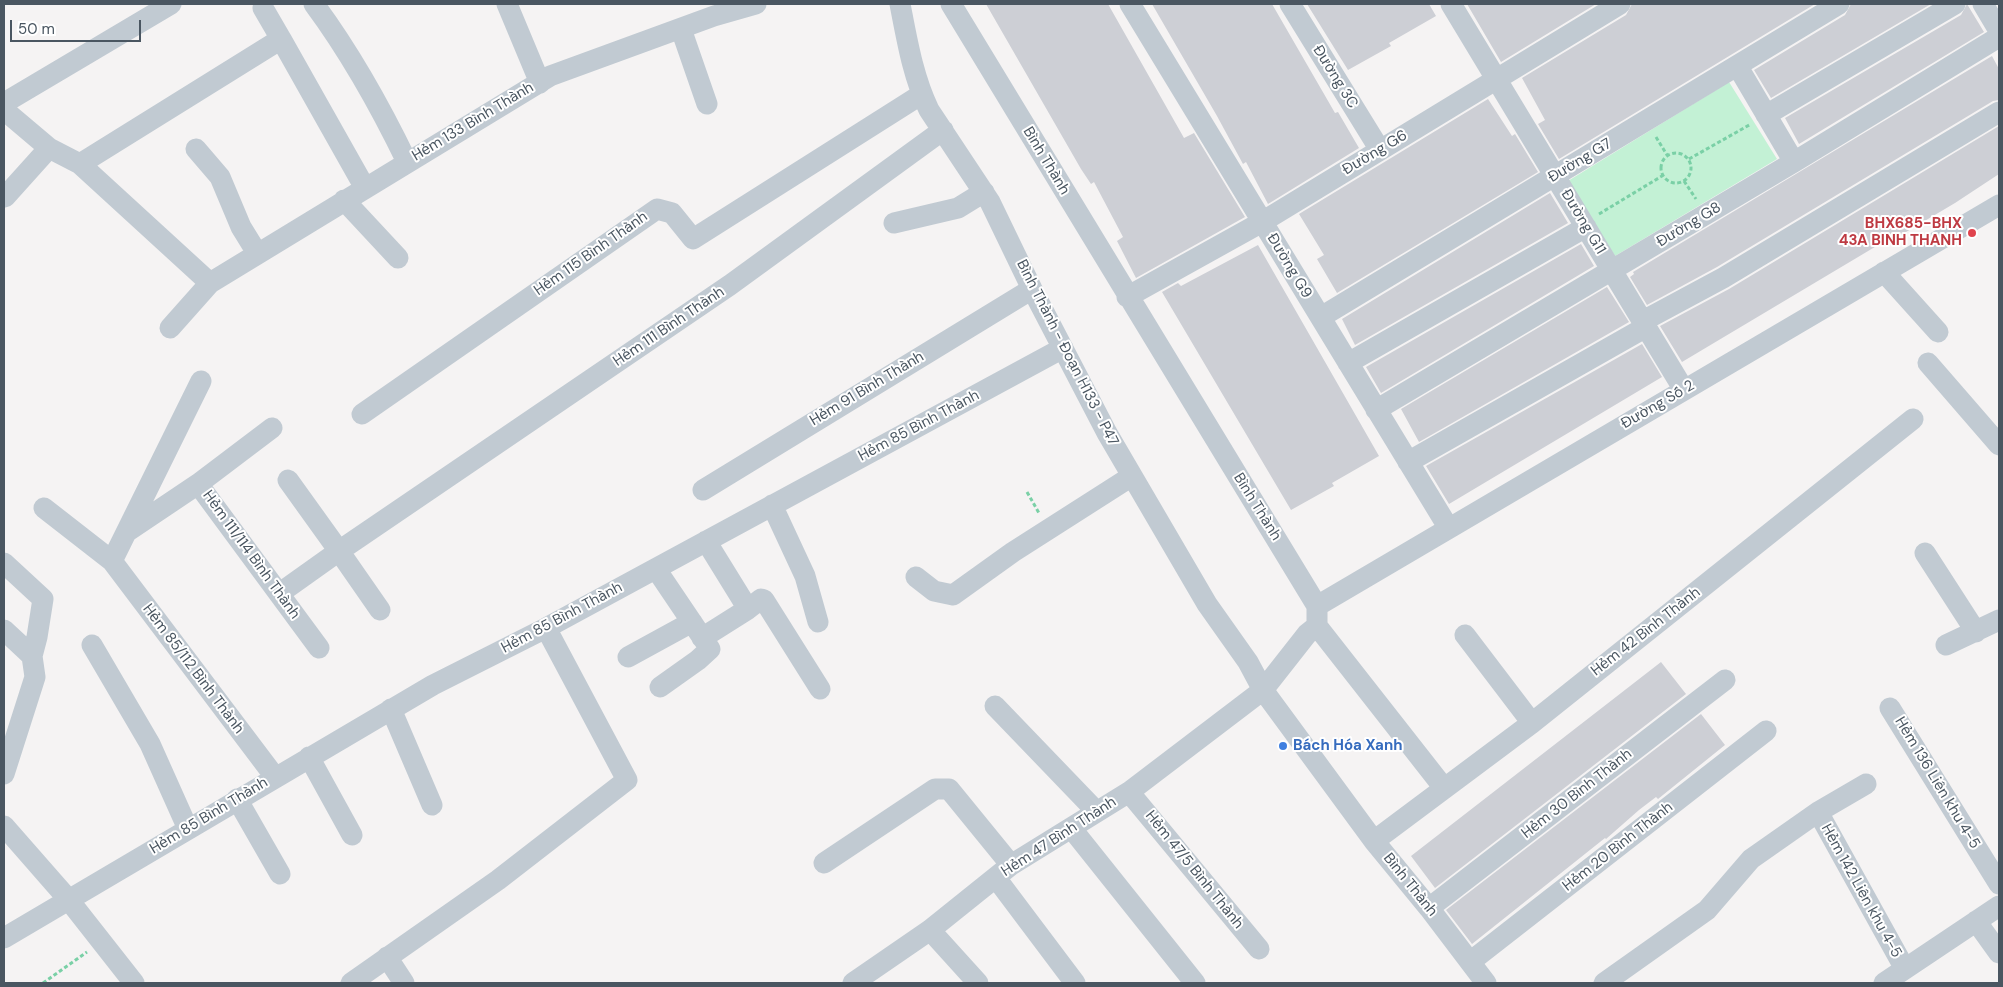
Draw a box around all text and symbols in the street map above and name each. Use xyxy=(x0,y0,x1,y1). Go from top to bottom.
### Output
scale bar xyxy=(12,10,144,42)
text: 50 m xyxy=(18,19,55,39)
street label: Đường 3C xyxy=(1309,42,1361,112)
street label: Hẻm 133 Bình Thành xyxy=(409,79,537,165)
street label: Bình Thành xyxy=(1019,124,1073,198)
street label: Đường G6 xyxy=(1339,127,1411,179)
street label: Đường G7 xyxy=(1545,135,1615,187)
street label: Đường G11 xyxy=(1557,186,1609,258)
street label: Đường G8 xyxy=(1654,199,1724,251)
street label: Hẻm 115 Bình Thành xyxy=(531,208,651,300)
place label: BHX685-BHX 43A BINH THANH xyxy=(1839,215,1962,250)
marker: BHX685-BHX 43A BINH THANH xyxy=(1966,227,1978,239)
street label: Đường G9 xyxy=(1263,230,1315,302)
street label: Bình Thành - Đoạn H133 - P47 xyxy=(1012,257,1122,449)
street label: Hẻm 111 Bình Thành xyxy=(610,283,728,371)
street label: Hẻm 91 Bình Thành xyxy=(807,348,927,430)
street label: Đường Số 2 xyxy=(1618,377,1698,433)
street label: Hẻm 85 Bình Thành xyxy=(856,387,982,465)
street label: Bình Thành xyxy=(1229,470,1285,544)
street label: Hẻm 111/114 Bình Thành xyxy=(198,487,304,623)
street label: Hẻm 85 Bình Thành xyxy=(499,579,625,657)
street label: Hẻm 42 Bình Thành xyxy=(1588,584,1704,680)
street label: Hẻm 85/112 Bình Thành xyxy=(138,601,248,737)
street label: Hẻm 136 Liên khu 4-5 xyxy=(1890,714,1984,852)
place label: Bách Hóa Xanh xyxy=(1293,737,1402,755)
marker: Bách Hóa Xanh xyxy=(1277,740,1289,752)
street label: Hẻm 30 Bình Thành xyxy=(1518,745,1636,843)
street label: Hẻm 85 Bình Thành xyxy=(147,774,271,858)
street label: Hẻm 47 Bình Thành xyxy=(998,793,1120,881)
street label: Hẻm 20 Bình Thành xyxy=(1559,798,1677,896)
street label: Hẻm 47/5 Bình Thành xyxy=(1141,807,1247,933)
street label: Hẻm 142 Liên khu 4-5 xyxy=(1817,821,1905,961)
street label: Bình Thành xyxy=(1379,850,1441,920)

